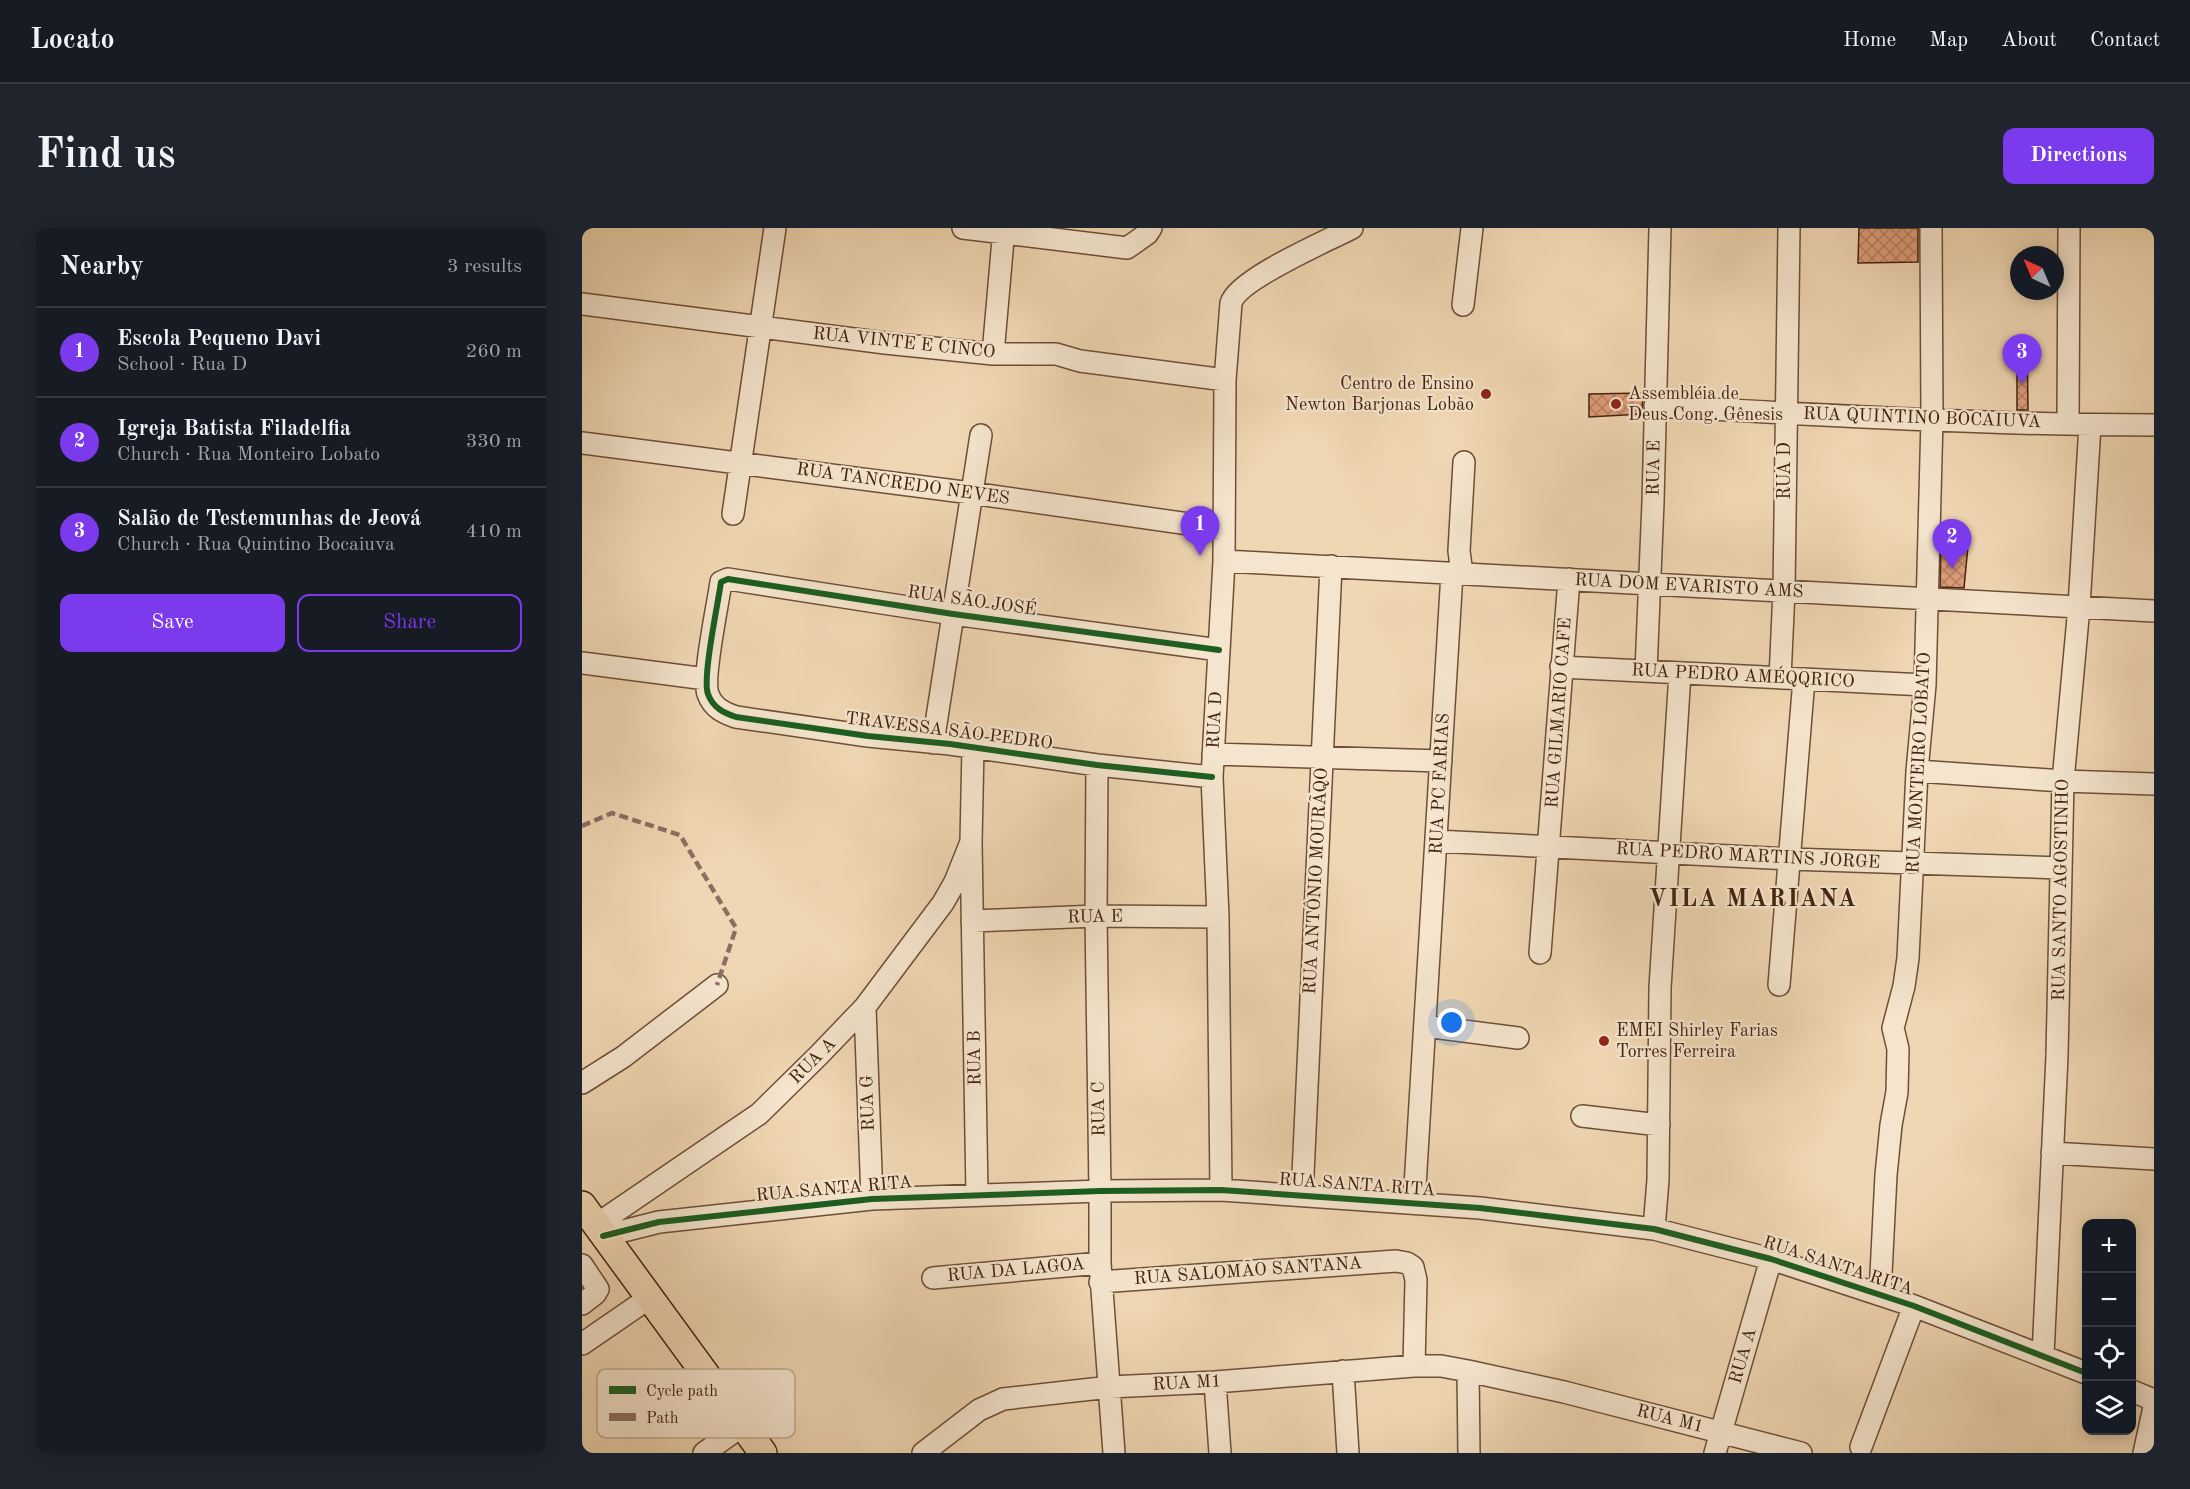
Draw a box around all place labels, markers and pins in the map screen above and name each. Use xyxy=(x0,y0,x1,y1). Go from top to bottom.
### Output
pin: 3 xyxy=(2002,334,2042,384)
place label: Centro de Ensino Newton Barjonas Lobão xyxy=(1285,375,1474,414)
place label: Assembléia de Deus Cong. Gênesis xyxy=(1628,385,1783,424)
marker: Centro de Ensino Newton Barjonas Lobão xyxy=(1479,387,1493,401)
marker: Assembléia de Deus Cong. Gênesis xyxy=(1609,397,1623,411)
pin: 1 xyxy=(1180,506,1220,556)
pin: 2 xyxy=(1932,520,1972,569)
place label: EMEI Shirley Farias Torres Ferreira xyxy=(1616,1022,1778,1061)
marker: EMEI Shirley Farias Torres Ferreira xyxy=(1597,1034,1611,1048)

